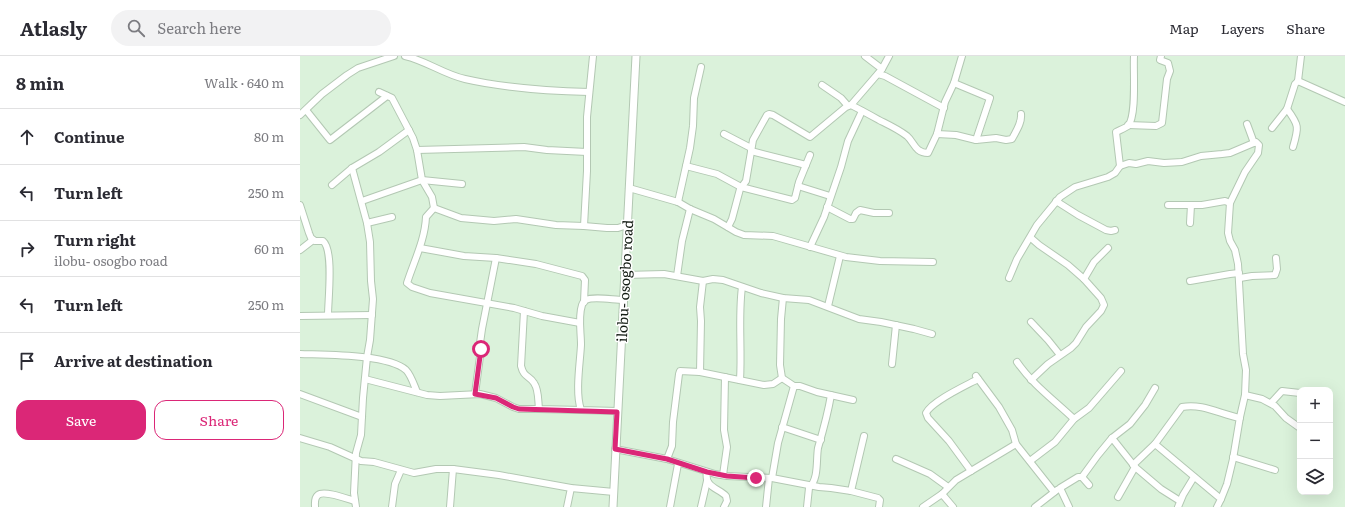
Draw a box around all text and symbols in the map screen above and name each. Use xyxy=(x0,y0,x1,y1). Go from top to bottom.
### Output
search box xyxy=(111,10,391,46)
text: Atlasly xyxy=(20,14,87,42)
text: Search here xyxy=(157,16,241,39)
icon: search xyxy=(125,17,147,39)
text: Map xyxy=(1169,18,1199,38)
text: Layers xyxy=(1221,18,1264,38)
text: Share xyxy=(1286,18,1325,38)
text: 8 min xyxy=(16,70,64,95)
text: Walk · 640 m xyxy=(204,73,284,92)
text: Continue xyxy=(54,125,124,148)
icon: ahead xyxy=(16,126,38,148)
text: 80 m xyxy=(254,127,284,146)
text: Turn left xyxy=(54,181,123,204)
icon: left xyxy=(16,182,38,204)
text: 250 m xyxy=(248,183,284,202)
street label: ilobu- osogbo road xyxy=(611,219,637,343)
text: Turn right xyxy=(54,228,136,251)
icon: right xyxy=(16,238,38,260)
text: 60 m xyxy=(254,239,284,258)
text: ilobu- osogbo road xyxy=(54,251,168,270)
text: Turn left xyxy=(54,293,123,316)
icon: left xyxy=(16,294,38,316)
text: 250 m xyxy=(248,295,284,314)
route start xyxy=(472,340,490,358)
text: Arrive at destination xyxy=(54,349,213,372)
icon: arrive xyxy=(16,350,38,372)
map controls xyxy=(1297,387,1333,495)
button: + xyxy=(1297,387,1333,423)
button: Save xyxy=(16,400,146,440)
button: Share xyxy=(154,400,284,440)
button: − xyxy=(1297,423,1333,459)
button: layers xyxy=(1297,459,1333,495)
route end xyxy=(747,469,765,487)

